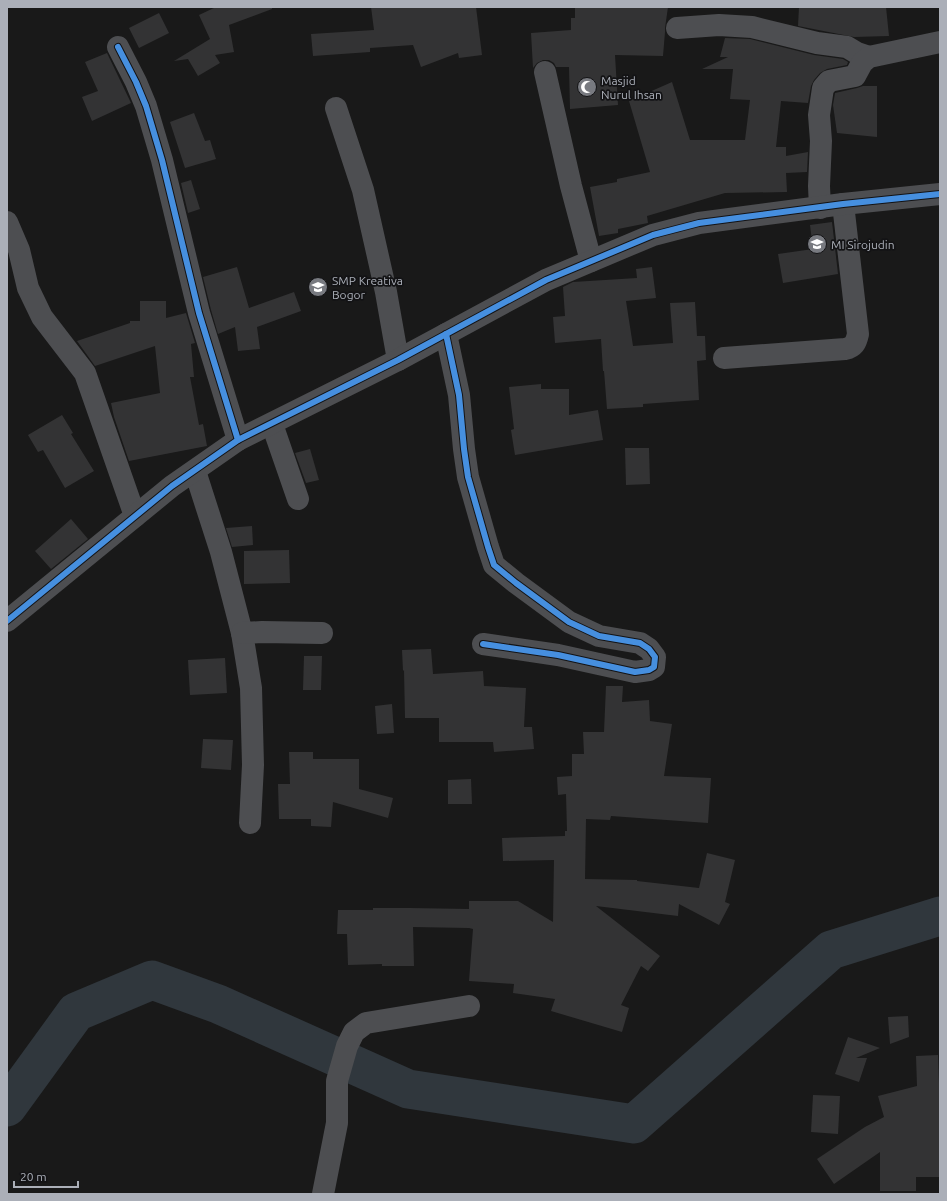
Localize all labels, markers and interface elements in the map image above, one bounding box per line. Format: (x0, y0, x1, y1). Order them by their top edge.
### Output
place label: Masjid Nurul Ihsan (601, 74, 662, 101)
mosque icon: Masjid Nurul Ihsan (576, 76, 598, 98)
school or university icon: MI Sirojudin (806, 233, 828, 255)
place label: MI Sirojudin (831, 238, 895, 251)
place label: SMP Kreativa Bogor (332, 274, 403, 301)
school or university icon: SMP Kreativa Bogor (307, 276, 329, 298)
scale bar (14, 1163, 78, 1189)
text: 20 m (20, 1170, 47, 1183)

